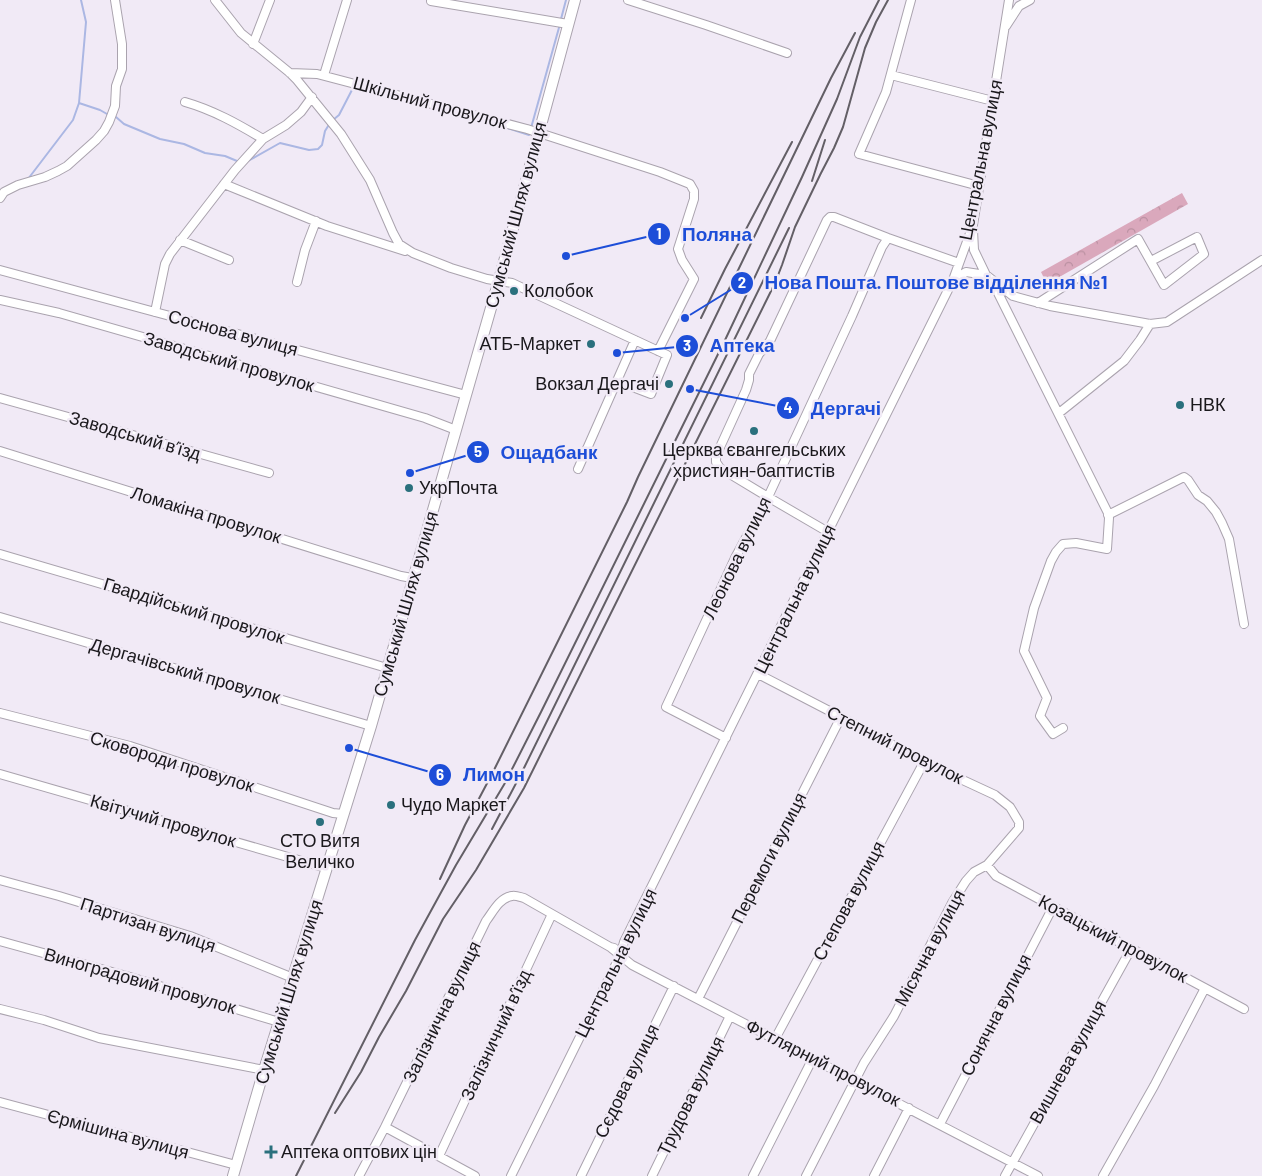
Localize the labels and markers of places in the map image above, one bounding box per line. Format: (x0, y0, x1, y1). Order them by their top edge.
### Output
callout: Поляна (647, 217, 762, 251)
callout: Нова Пошта. Поштове відділення №1 (729, 266, 1117, 300)
place label: Колобок (524, 279, 593, 301)
marker: Колобок (508, 285, 520, 297)
callout: Аптека (674, 329, 784, 363)
place label: АТБ-Маркет (480, 332, 581, 354)
marker: АТБ-Маркет (585, 338, 597, 350)
place label: Вокзал Дергачі (535, 372, 659, 394)
marker: Вокзал Дергачі (663, 378, 675, 390)
callout: Дергачі (776, 391, 891, 425)
place label: НВК (1190, 393, 1226, 415)
marker: НВК (1174, 399, 1186, 411)
marker: Церква євангельських християн-баптистів (748, 425, 760, 437)
callout: Ощадбанк (466, 435, 608, 469)
place label: Церква євангельських християн-баптистів (662, 438, 846, 481)
place label: УкрПочта (419, 476, 498, 498)
marker: УкрПочта (403, 482, 415, 494)
callout: Лимон (428, 758, 535, 792)
place label: Чудо Маркет (401, 793, 506, 815)
marker: Чудо Маркет (385, 799, 397, 811)
marker: СТО Витя Величко (314, 816, 326, 828)
place label: СТО Витя Величко (280, 829, 360, 872)
place label: Аптека оптових цін (281, 1140, 437, 1162)
marker: Аптека оптових цін (265, 1146, 277, 1158)

